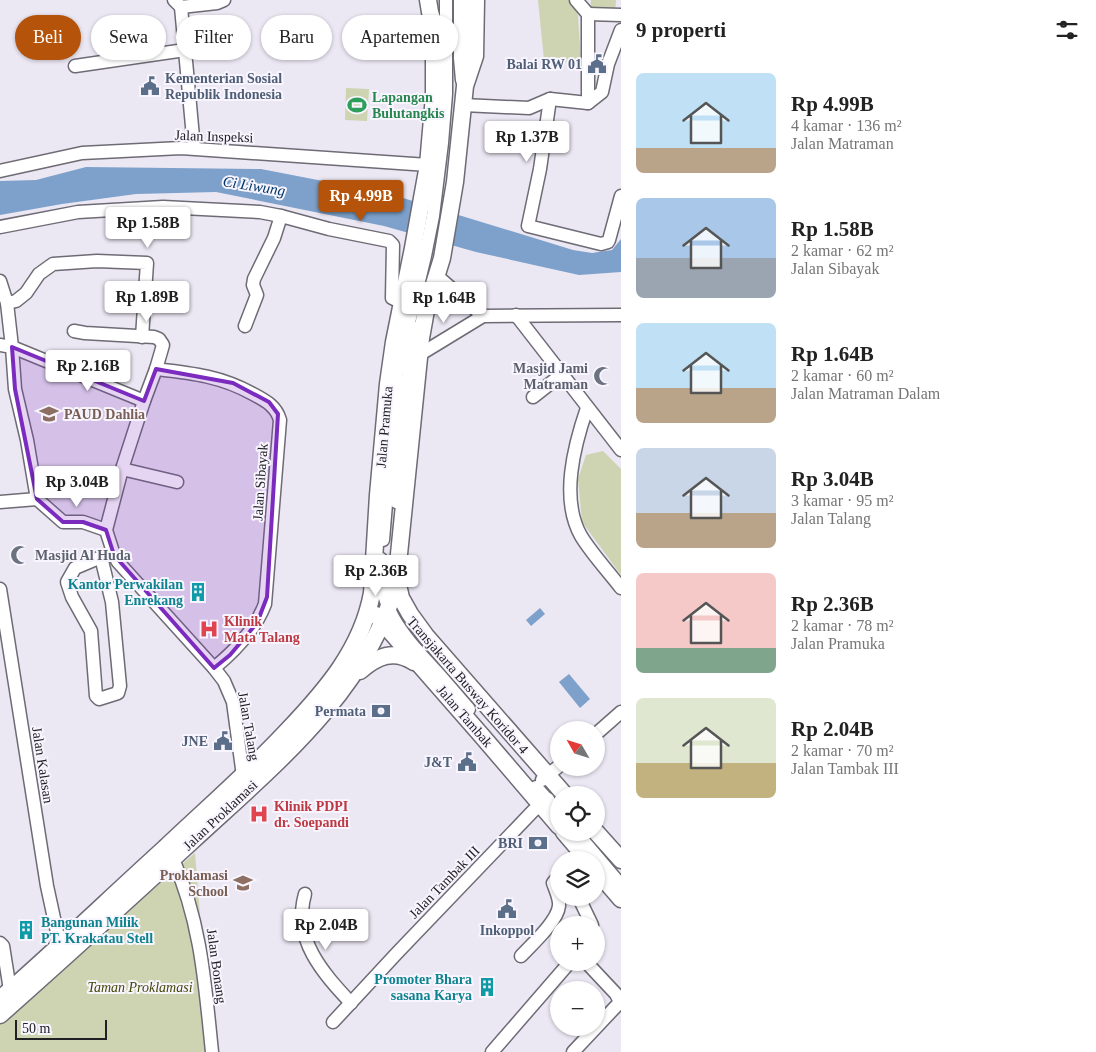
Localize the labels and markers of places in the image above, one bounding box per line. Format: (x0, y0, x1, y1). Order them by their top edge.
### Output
public building icon: Balai RW 01 (586, 53, 608, 75)
place label: Balai RW 01 (507, 57, 582, 72)
place label: Kementerian Sosial Republik Indonesia (165, 71, 282, 102)
public building icon: Kementerian Sosial Republik Indonesia (139, 75, 161, 97)
place label: Lapangan Bulutangkis (372, 90, 445, 121)
sports icon: Lapangan Bulutangkis (346, 94, 368, 116)
pin: Rp 1.37B (475, 120, 579, 163)
pin: Rp 4.99B (309, 180, 413, 222)
pin: Rp 1.58B (96, 206, 200, 249)
pin: Rp 1.89B (95, 280, 199, 323)
pin: Rp 1.64B (392, 282, 496, 324)
pin: Rp 2.16B (36, 350, 140, 392)
place label: Masjid Jami Matraman (513, 361, 588, 392)
mosque icon: Masjid Jami Matraman (592, 365, 614, 387)
school or university icon: PAUD Dahlia (38, 403, 60, 425)
place label: PAUD Dahlia (64, 407, 145, 422)
pin: Rp 3.04B (25, 466, 129, 508)
mosque icon: Masjid Al Huda (9, 544, 31, 566)
place label: Masjid Al Huda (35, 548, 131, 563)
pin: Rp 2.36B (324, 554, 428, 597)
place label: Kantor Perwakilan Enrekang (68, 577, 183, 608)
building icon: Kantor Perwakilan Enrekang (187, 581, 209, 603)
place label: Klinik Mata Talang (224, 614, 300, 645)
hospital icon: Klinik Mata Talang (198, 618, 220, 640)
bank icon: Permata (370, 700, 392, 722)
place label: Permata (315, 704, 366, 719)
public building icon: JNE (212, 730, 234, 752)
place label: JNE (182, 734, 208, 749)
public building icon: J&T (456, 751, 478, 773)
place label: J&T (424, 755, 453, 770)
place label: Klinik PDPI dr. Soepandi (274, 799, 349, 830)
hospital icon: Klinik PDPI dr. Soepandi (248, 803, 270, 825)
bank icon: BRI (527, 832, 549, 854)
place label: BRI (498, 836, 523, 851)
place label: Proklamasi School (160, 868, 228, 899)
school or university icon: Proklamasi School (232, 872, 254, 894)
public building icon: Inkoppol (496, 898, 518, 920)
pin: Rp 2.04B (274, 908, 378, 951)
place label: Bangunan Milik PT. Krakatau Stell (41, 915, 153, 946)
building icon: Bangunan Milik PT. Krakatau Stell (15, 919, 37, 941)
place label: Inkoppol (480, 923, 534, 938)
place label: Promoter Bhara sasana Karya (374, 972, 472, 1003)
building icon: Promoter Bhara sasana Karya (476, 976, 498, 998)

